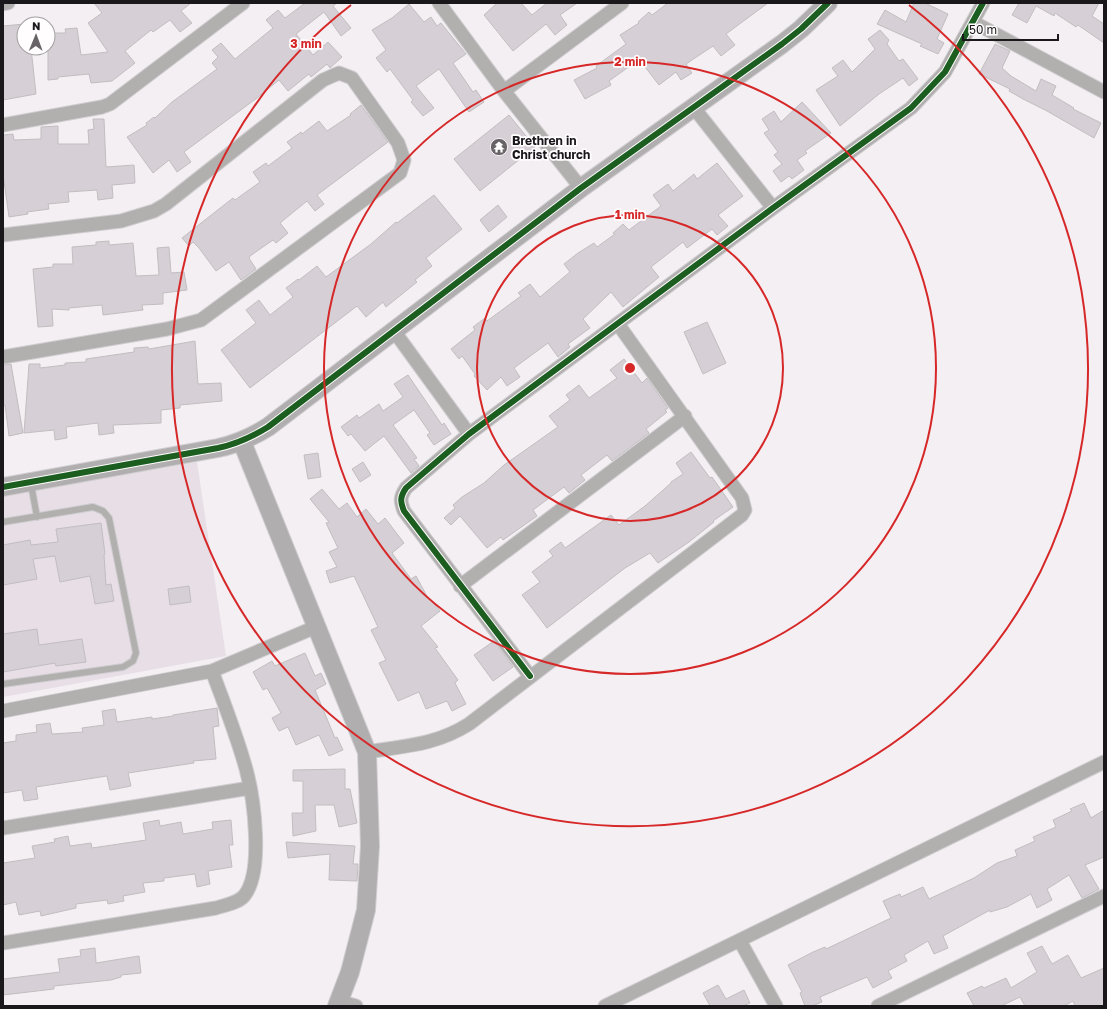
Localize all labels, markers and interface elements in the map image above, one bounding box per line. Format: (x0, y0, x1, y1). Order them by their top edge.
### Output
north arrow (16, 16, 56, 56)
scale bar (963, 16, 1058, 42)
text: N (32, 19, 40, 32)
text: 50 m (969, 22, 997, 37)
text: 3 min (290, 36, 322, 51)
text: 2 min (614, 54, 646, 69)
place label: Brethren in Christ church (512, 133, 590, 162)
temple icon: Brethren in Christ church (489, 137, 509, 157)
text: 1 min (615, 207, 645, 222)
centre of rings (623, 361, 637, 375)

